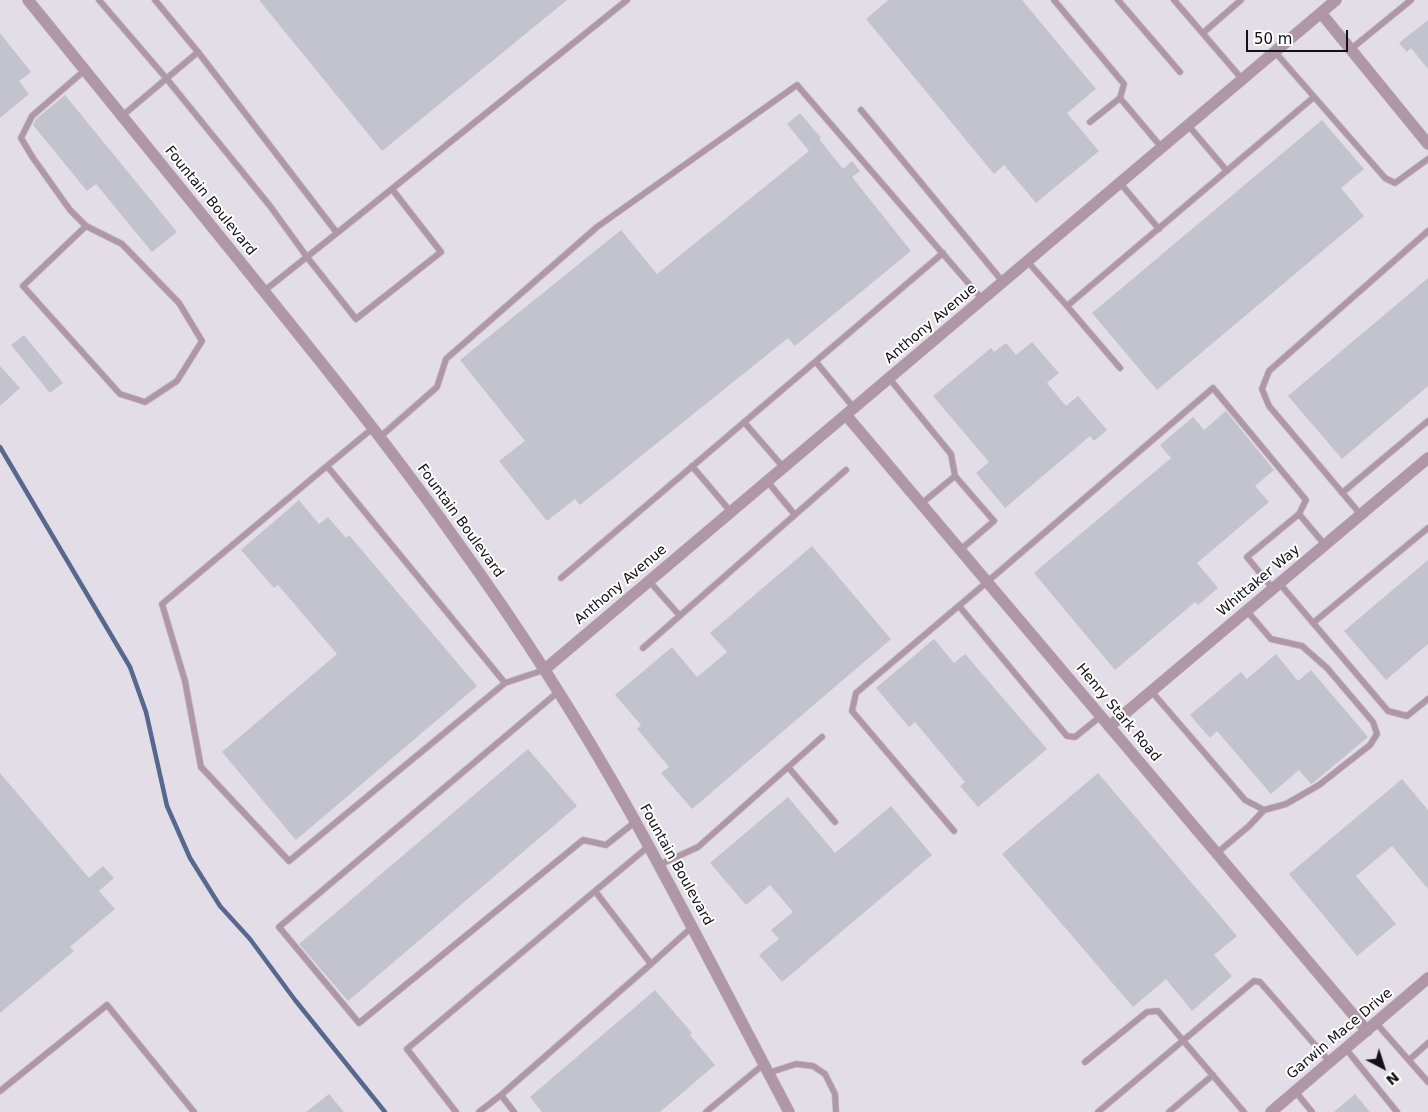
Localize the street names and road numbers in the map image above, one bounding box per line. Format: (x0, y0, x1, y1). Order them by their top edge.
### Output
street label: Fountain Boulevard (161, 143, 259, 259)
street label: Anthony Avenue (882, 281, 980, 367)
street label: Fountain Boulevard (413, 461, 507, 581)
street label: Anthony Avenue (572, 542, 670, 628)
street label: Whittaker Way (1214, 542, 1304, 620)
street label: Henry Stark Road (1072, 661, 1164, 765)
street label: Fountain Boulevard (636, 801, 716, 929)
street label: Garwin Mace Drive (1284, 985, 1396, 1083)

